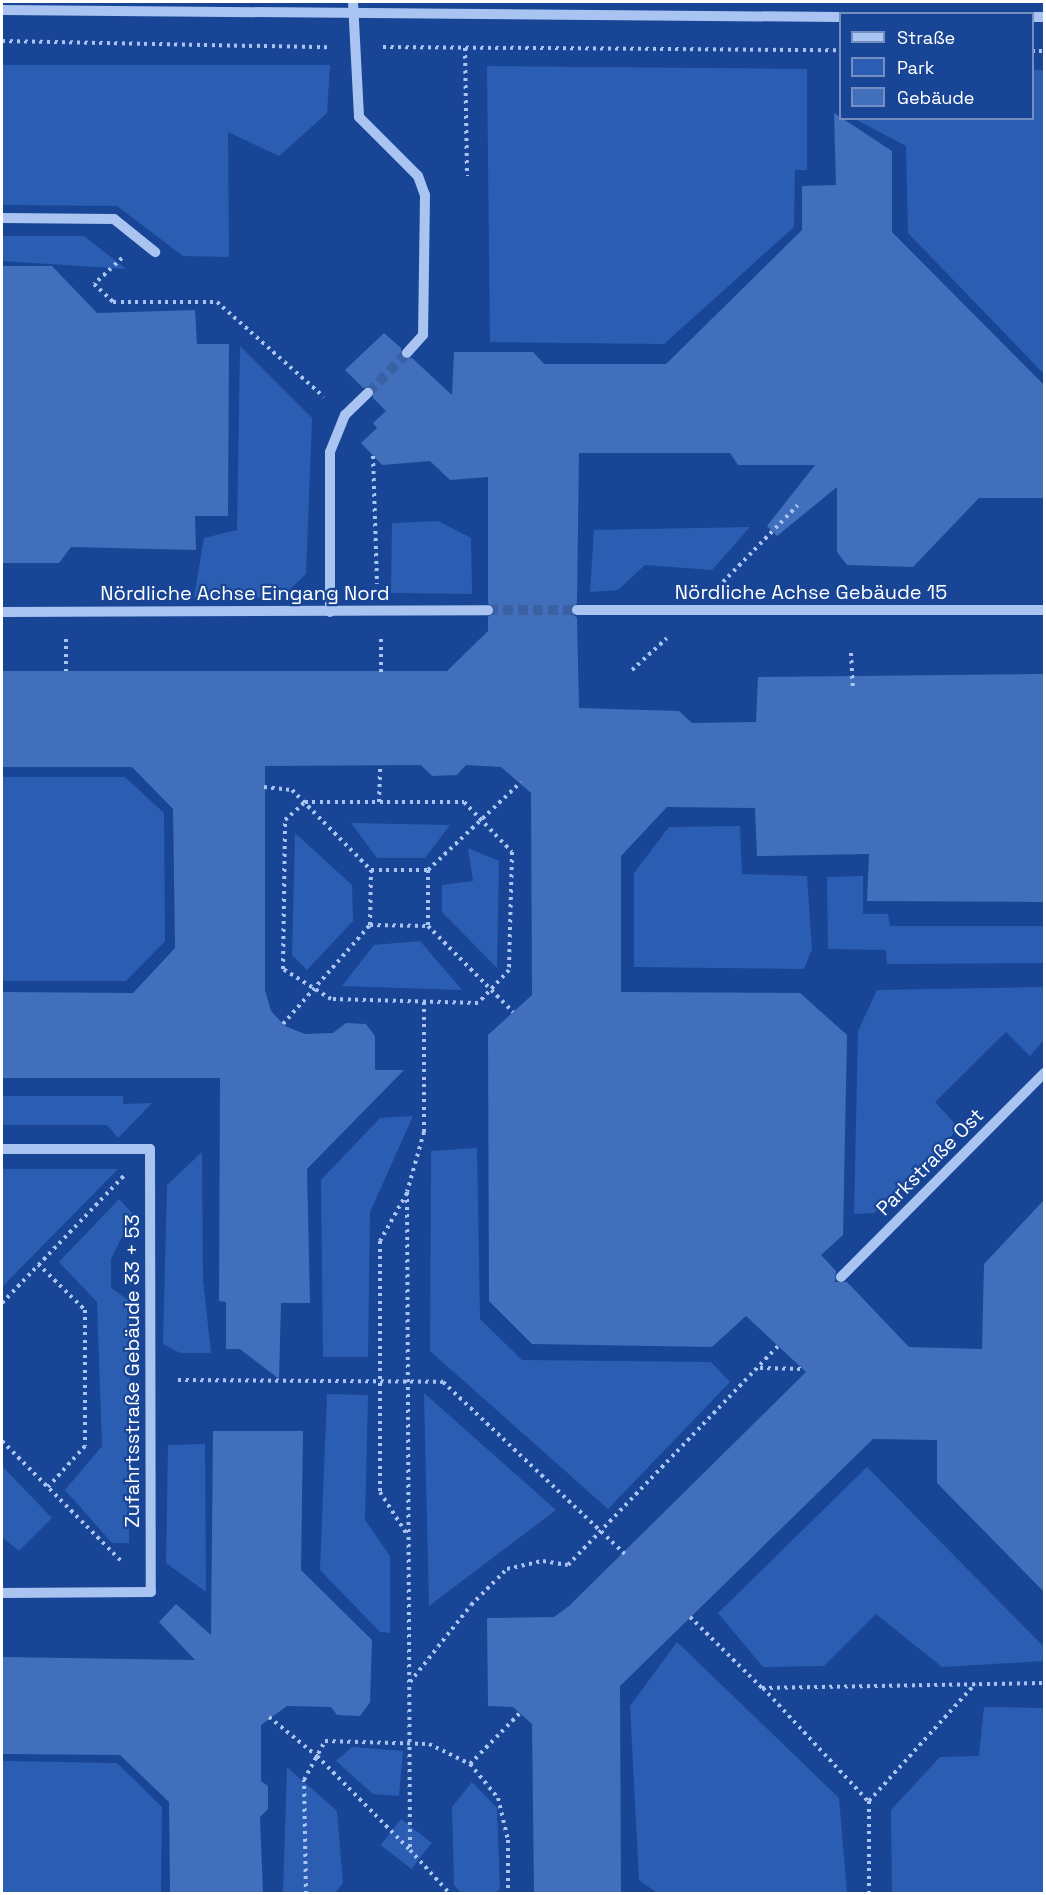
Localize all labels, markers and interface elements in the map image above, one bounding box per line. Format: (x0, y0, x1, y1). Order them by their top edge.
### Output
legend (839, 12, 1034, 120)
text: Straße (897, 26, 955, 49)
text: Park (897, 56, 934, 79)
text: Gebäude (897, 86, 975, 109)
street label: Nördliche Achse Gebäude 15 (675, 580, 947, 604)
street label: Nördliche Achse Eingang Nord (100, 581, 390, 605)
street label: Parkstraße Ost (871, 1103, 989, 1221)
street label: Zufahrtsstraße Gebäude 33 + 53 (120, 1214, 144, 1528)

